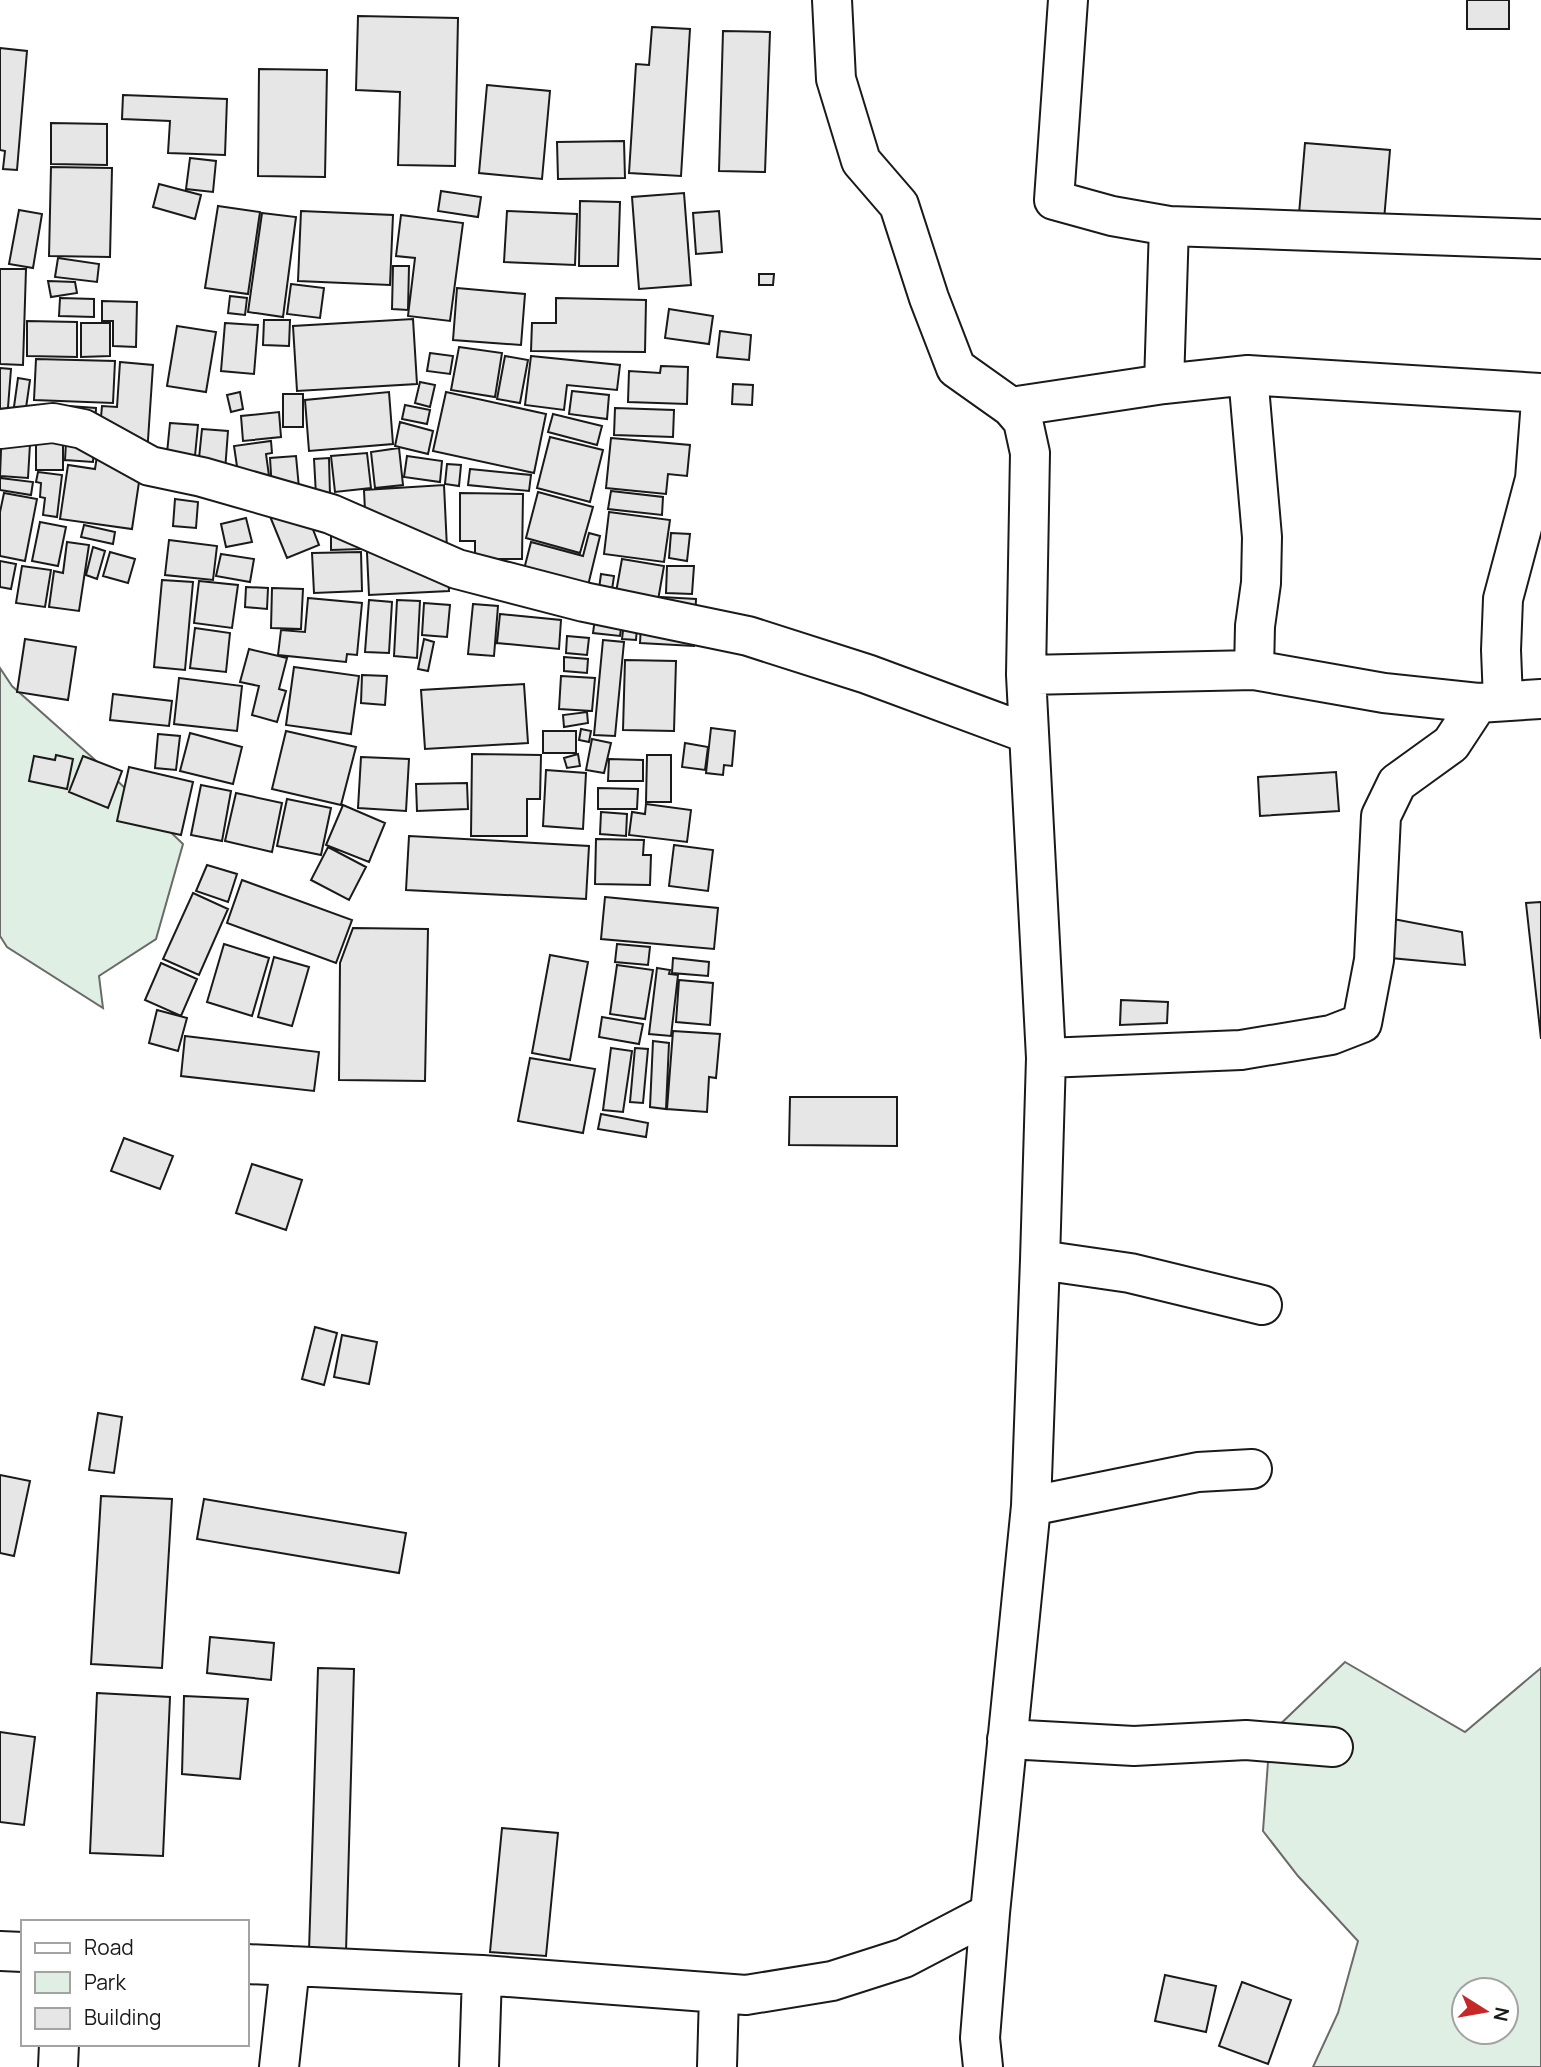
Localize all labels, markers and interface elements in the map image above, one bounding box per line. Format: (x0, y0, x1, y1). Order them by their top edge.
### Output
legend (21, 1920, 248, 2046)
text: Road (84, 1933, 134, 1961)
text: Park (84, 1968, 126, 1996)
north arrow (1450, 1976, 1520, 2046)
text: Building (84, 2003, 161, 2031)
text: N (1488, 2005, 1516, 2023)

